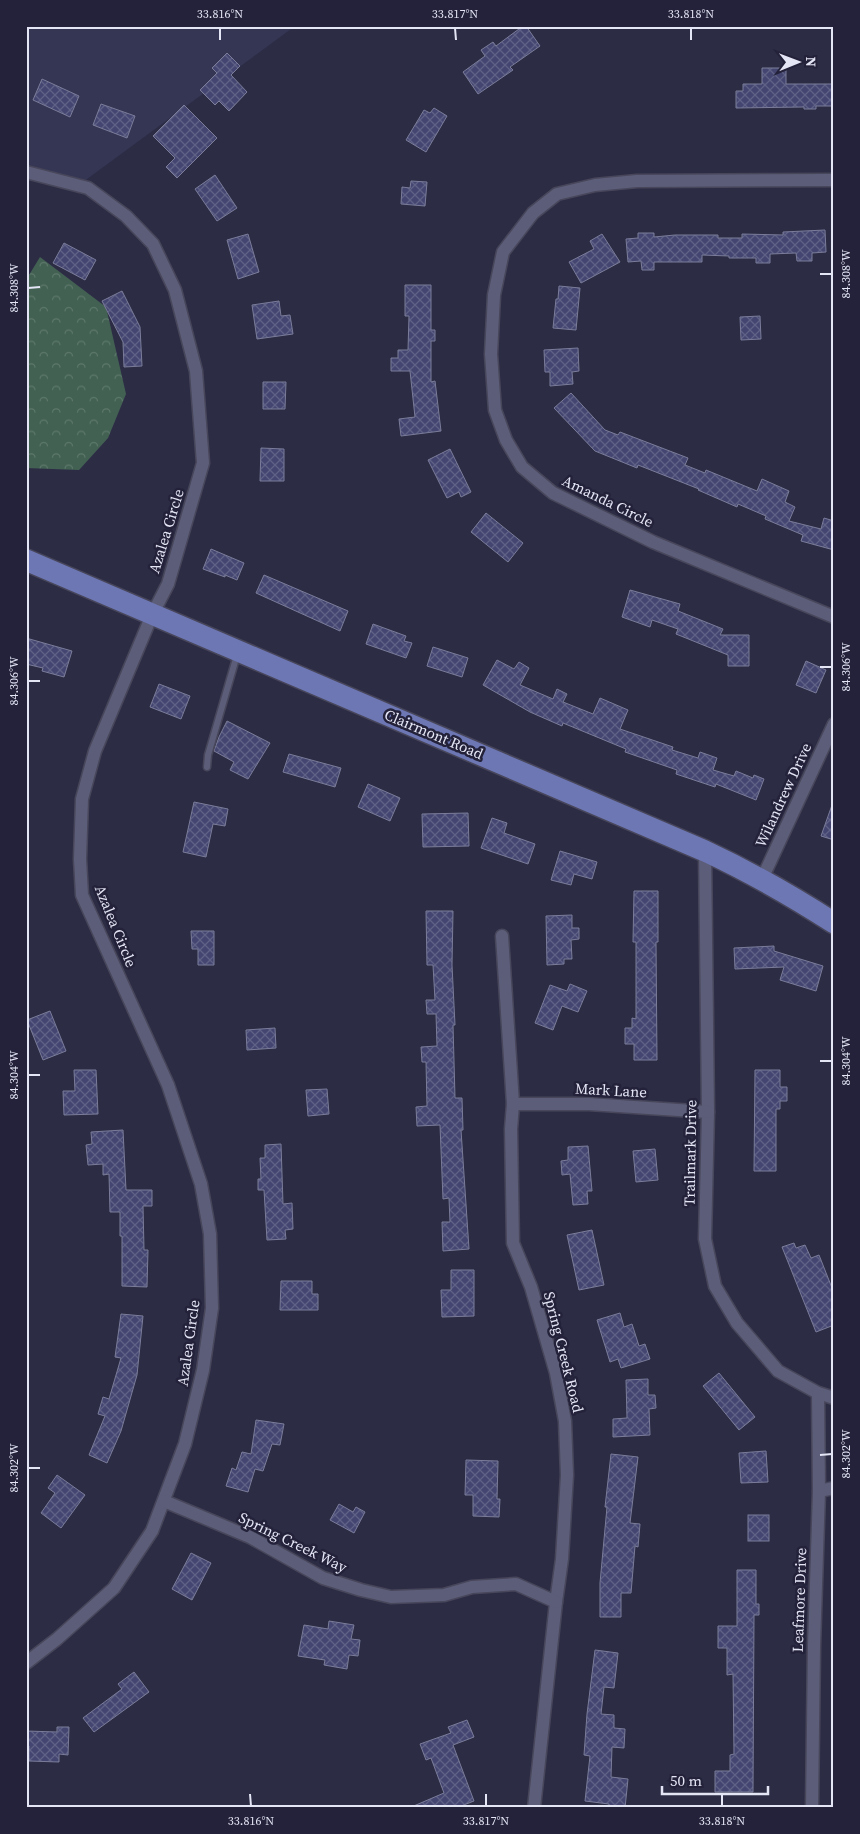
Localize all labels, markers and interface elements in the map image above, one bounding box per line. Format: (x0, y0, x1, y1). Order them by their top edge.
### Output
text: 33.816°N (197, 6, 243, 22)
text: 33.817°N (432, 6, 478, 22)
text: 33.818°N (668, 6, 714, 22)
north arrow (772, 38, 822, 88)
text: N (801, 56, 821, 67)
text: 84.308°W (838, 249, 854, 299)
text: 84.308°W (6, 263, 22, 313)
street label: Amanda Circle (559, 470, 657, 532)
street label: Azalea Circle (143, 486, 189, 576)
text: 84.306°W (838, 642, 854, 692)
text: 84.306°W (6, 656, 22, 706)
street label: Clairmont Road (381, 704, 487, 764)
street label: Wilandrew Drive (750, 739, 817, 851)
street label: Azalea Circle (90, 882, 142, 971)
text: 84.304°W (838, 1036, 854, 1086)
text: 84.304°W (6, 1050, 22, 1100)
street label: Mark Lane (575, 1078, 648, 1102)
street label: Trailmark Drive (679, 1099, 701, 1206)
street label: Spring Creek Road (539, 1289, 589, 1415)
street label: Azalea Circle (172, 1298, 204, 1388)
text: 84.302°W (838, 1429, 854, 1479)
text: 84.302°W (6, 1443, 22, 1493)
street label: Spring Creek Way (235, 1507, 351, 1577)
street label: Leafmore Drive (787, 1547, 811, 1653)
scale bar (662, 1764, 769, 1796)
text: 50 m (670, 1770, 702, 1791)
text: 33.816°N (228, 1813, 274, 1829)
text: 33.817°N (463, 1813, 509, 1829)
text: 33.818°N (699, 1813, 745, 1829)

